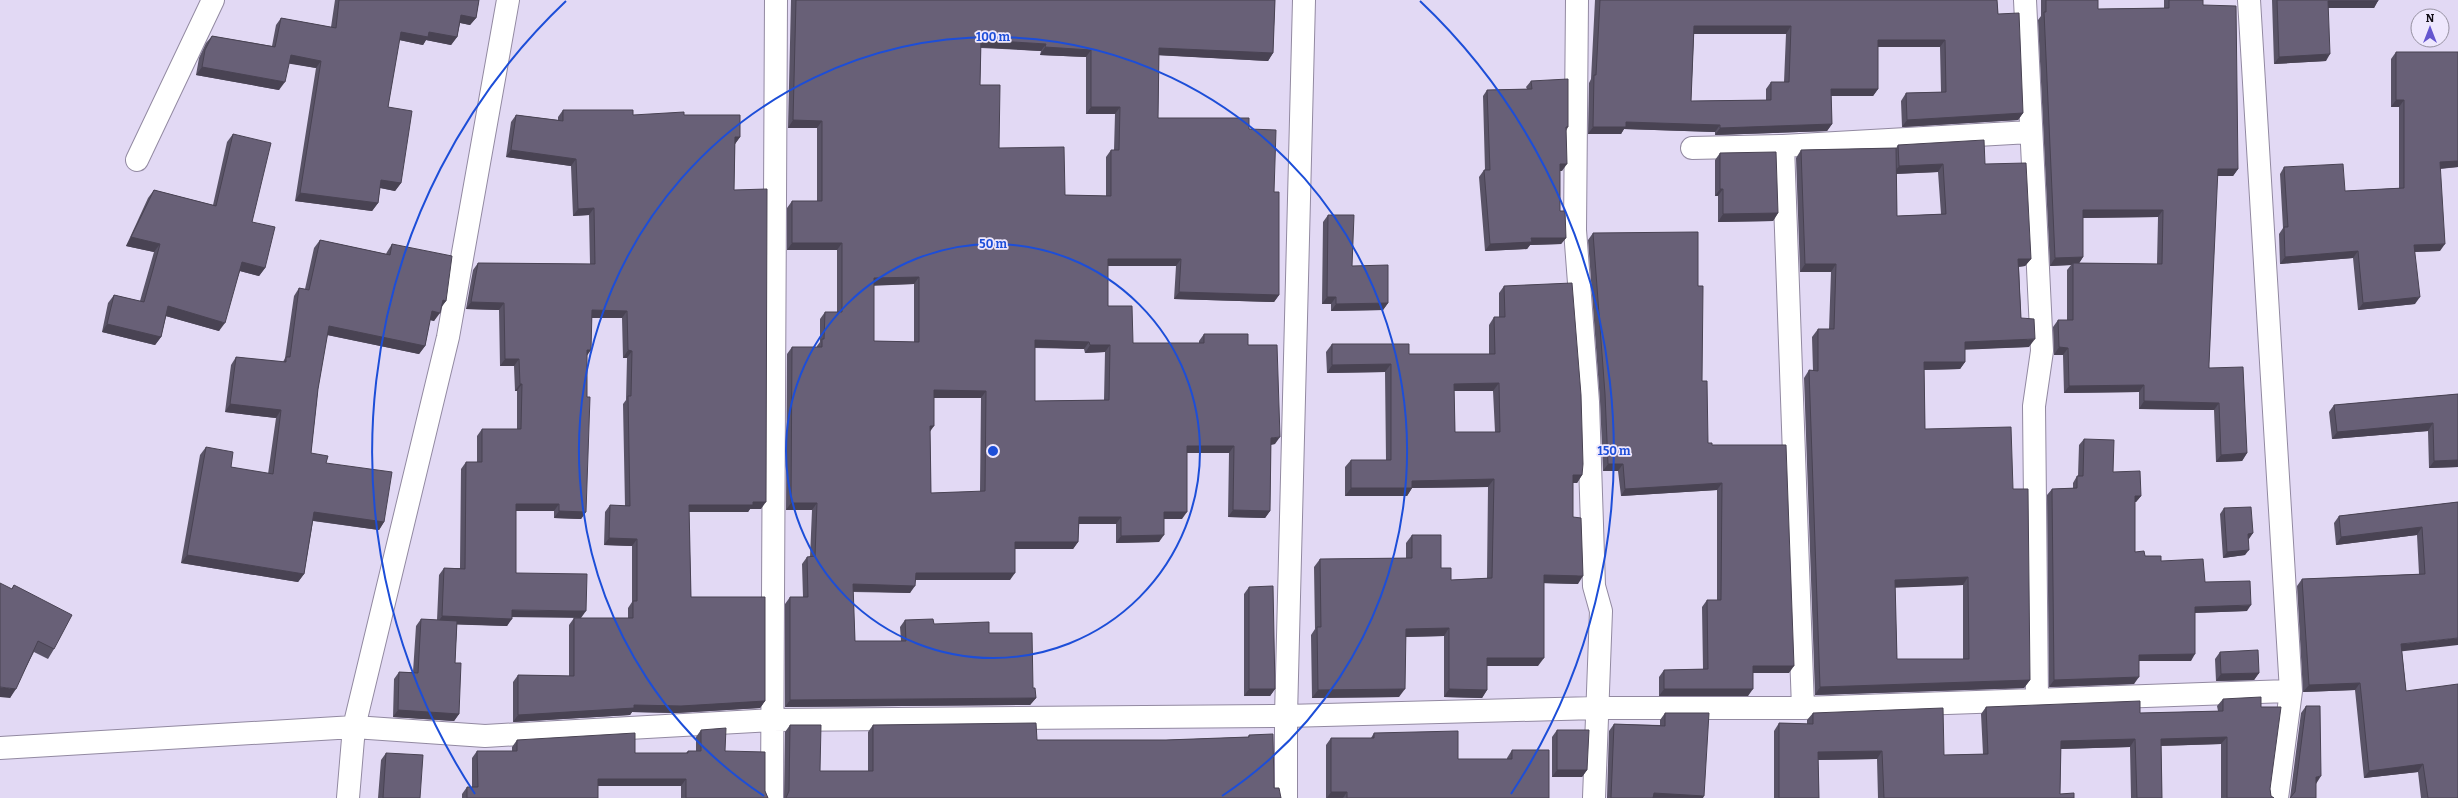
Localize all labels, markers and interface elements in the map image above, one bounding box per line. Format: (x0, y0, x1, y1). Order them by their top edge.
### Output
north arrow (2410, 8, 2450, 48)
text: N (2426, 12, 2435, 25)
text: 100 m (976, 30, 1011, 44)
text: 50 m (979, 237, 1007, 251)
centre of rings (986, 444, 1000, 458)
text: 150 m (1598, 444, 1631, 458)

